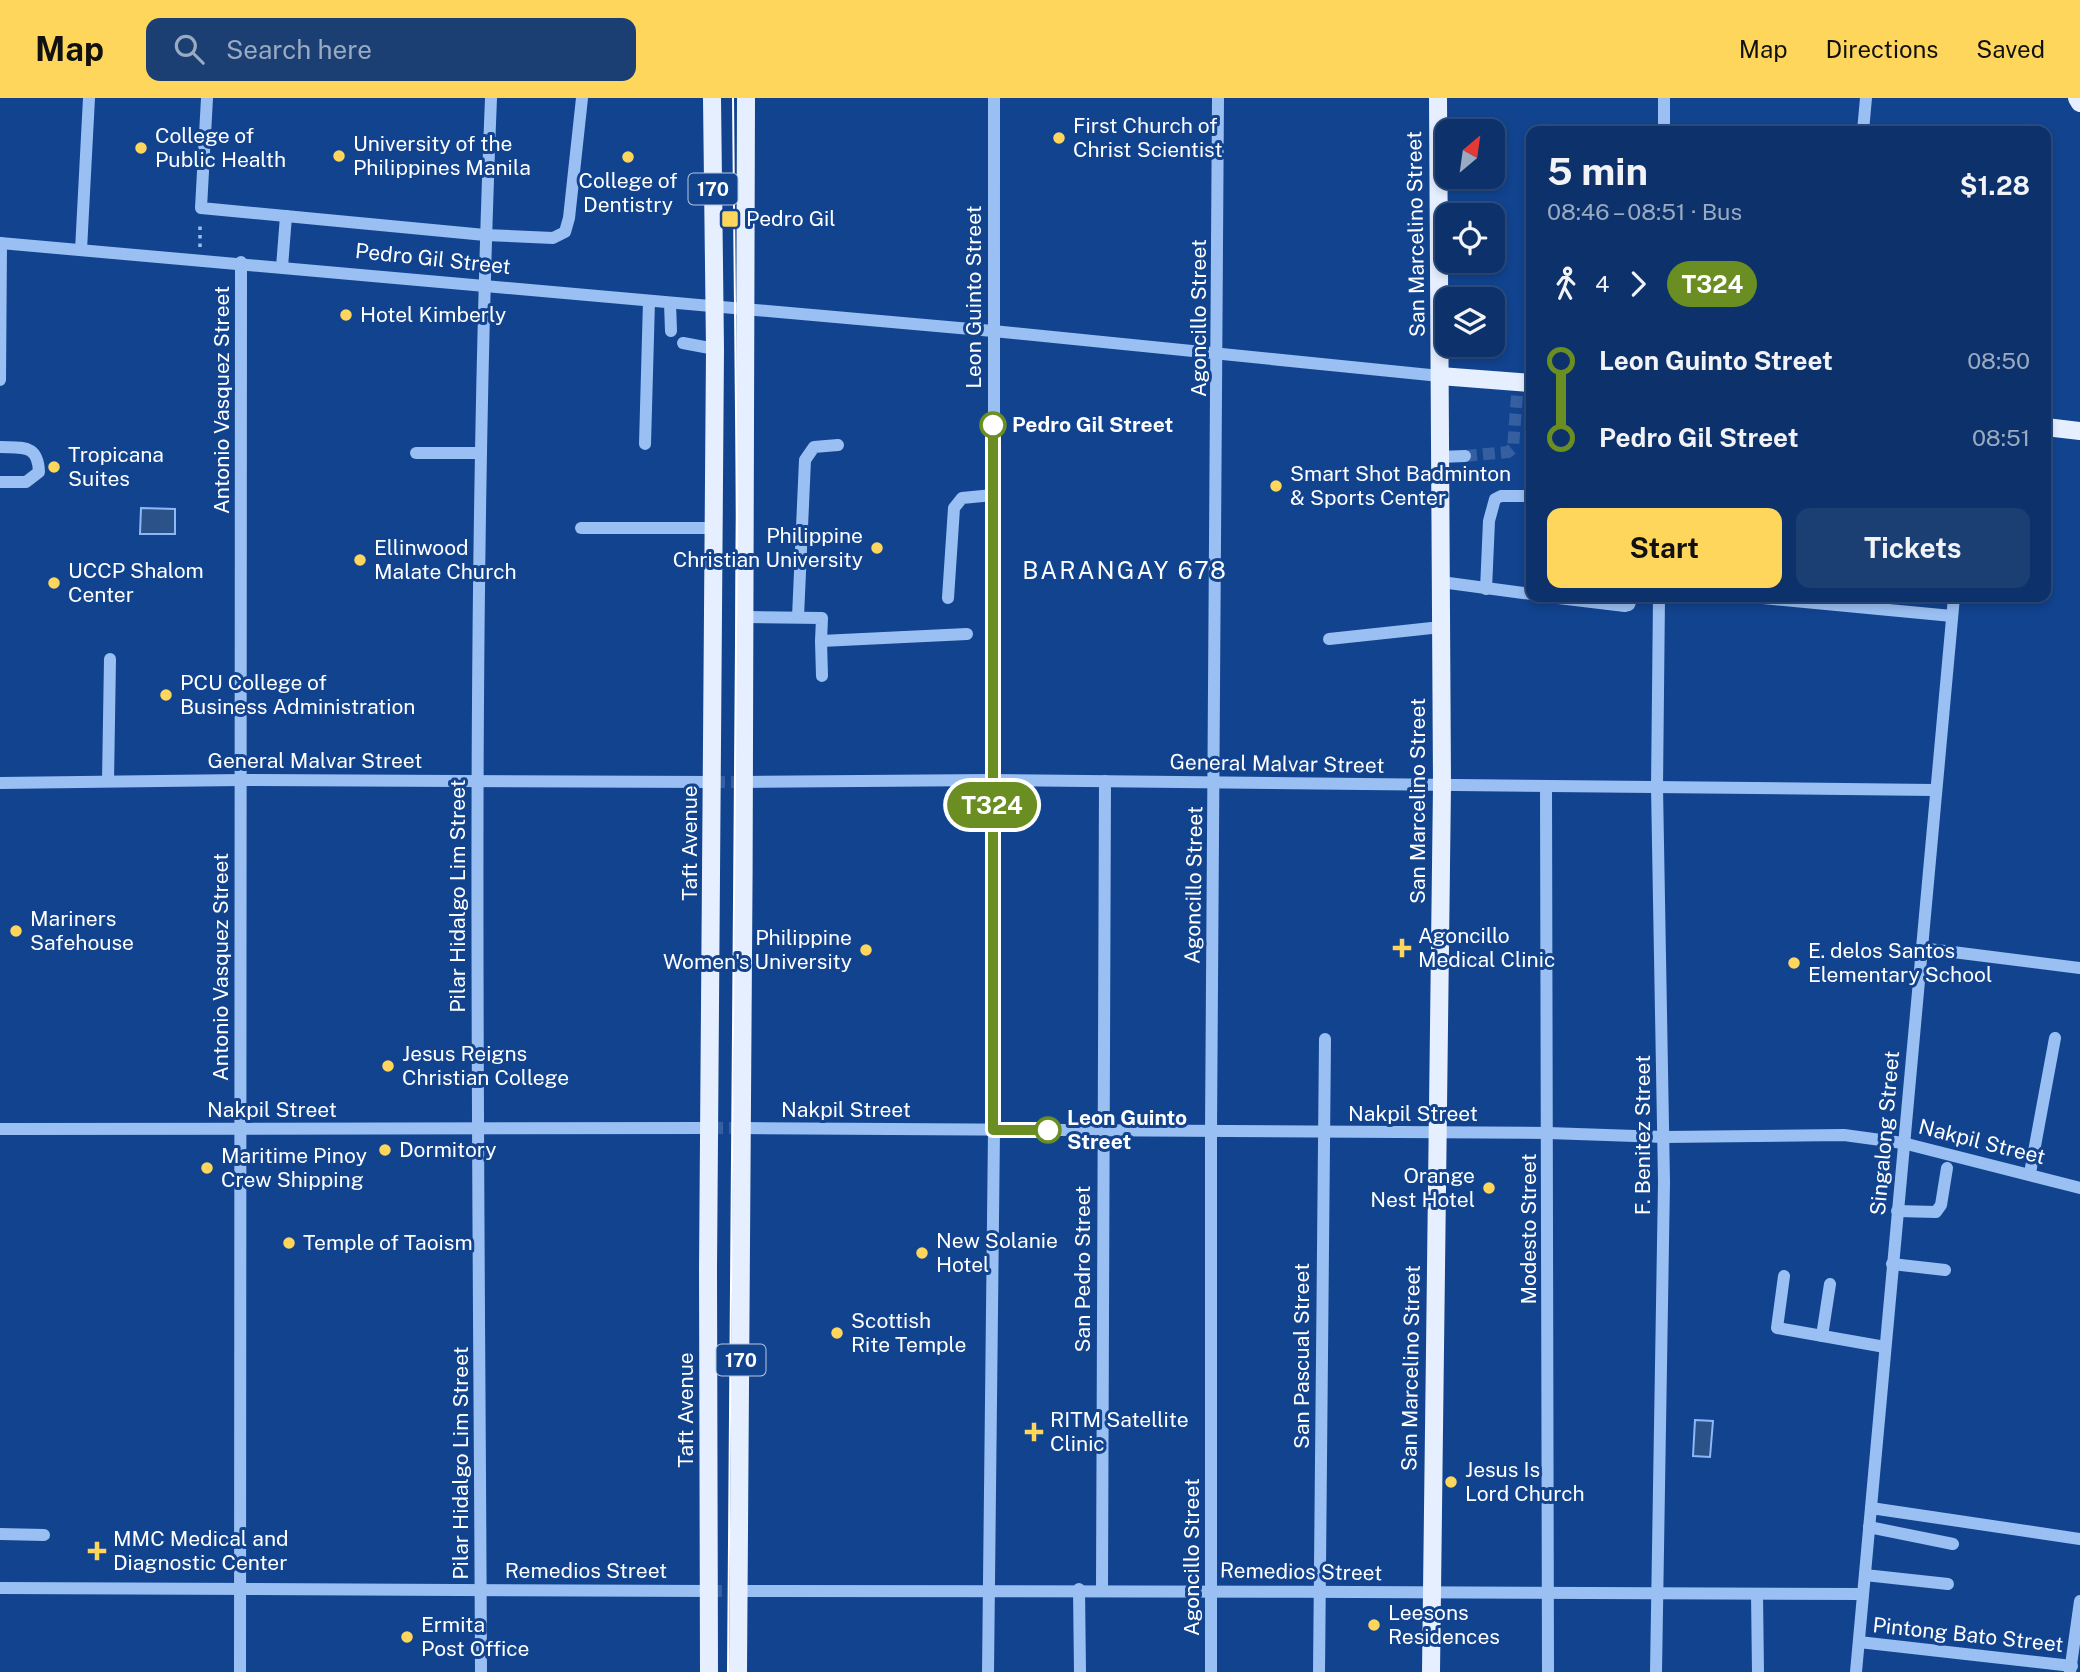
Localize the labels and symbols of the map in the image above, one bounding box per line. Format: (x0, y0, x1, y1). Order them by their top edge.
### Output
place label: First Church of Christ Scientist (1073, 113, 1223, 162)
north arrow (1435, 119, 1505, 189)
place label: College of Public Health (155, 123, 286, 172)
marker: First Church of Christ Scientist (1051, 130, 1067, 146)
place label: University of the Philippines Manila (353, 131, 531, 180)
street label: San Marcelino Street (1401, 131, 1430, 337)
marker: College of Public Health (133, 140, 149, 156)
marker: University of the Philippines Manila (331, 148, 347, 164)
marker: College of Dentistry (620, 149, 636, 165)
place label: College of Dentistry (578, 168, 678, 217)
road number: 170 (688, 174, 738, 204)
street label: Leon Guinto Street (961, 205, 986, 389)
place label: Pedro Gil (746, 206, 836, 231)
marker: Pedro Gil (720, 209, 740, 229)
street label: Pedro Gil Street (354, 238, 512, 279)
street label: Agoncillo Street (1186, 239, 1211, 397)
street label: Antonio Vasquez Street (209, 286, 234, 514)
place label: Hotel Kimberly (360, 302, 506, 327)
marker: Hotel Kimberly (338, 307, 354, 323)
marker: Pedro Gil Street (980, 412, 1006, 438)
place label: Pedro Gil Street (1012, 412, 1173, 437)
place label: Tropicana Suites (68, 442, 164, 491)
marker: Tropicana Suites (46, 459, 62, 475)
place label: Smart Shot Badminton & Sports Center (1290, 461, 1511, 510)
marker: Smart Shot Badminton & Sports Center (1268, 478, 1284, 494)
place label: Philippine Christian University (673, 523, 863, 572)
place label: Ellinwood Malate Church (374, 535, 517, 584)
marker: Philippine Christian University (869, 540, 885, 556)
marker: Ellinwood Malate Church (352, 552, 368, 568)
district label: BARANGAY 678 (1022, 556, 1228, 584)
place label: UCCP Shalom Center (68, 558, 204, 607)
marker: UCCP Shalom Center (46, 575, 62, 591)
place label: PCU College of Business Administration (180, 670, 415, 719)
marker: PCU College of Business Administration (158, 687, 174, 703)
street label: San Marcelino Street (1405, 698, 1430, 904)
street label: General Malvar Street (208, 748, 422, 773)
street label: General Malvar Street (1169, 749, 1385, 778)
street label: Pilar Hidalgo Lim Street (445, 779, 470, 1013)
line badge: T324 (943, 782, 1041, 828)
street label: Taft Avenue (677, 785, 702, 901)
street label: Agoncillo Street (1180, 806, 1207, 964)
street label: Antonio Vasquez Street (208, 853, 233, 1081)
place label: Mariners Safehouse (30, 906, 134, 955)
marker: Mariners Safehouse (8, 923, 24, 939)
place label: Agoncillo Medical Clinic (1418, 923, 1555, 972)
place label: Philippine Women's University (663, 925, 852, 974)
marker: Agoncillo Medical Clinic (1392, 938, 1412, 958)
place label: E. delos Santos Elementary School (1808, 938, 1992, 987)
marker: Philippine Women's University (858, 942, 874, 958)
marker: E. delos Santos Elementary School (1786, 955, 1802, 971)
place label: Jesus Reigns Christian College (402, 1041, 569, 1090)
street label: Singalong Street (1865, 1050, 1904, 1216)
street label: F. Benitez Street (1630, 1055, 1655, 1215)
marker: Jesus Reigns Christian College (380, 1058, 396, 1074)
street label: Nakpil Street (207, 1097, 337, 1122)
street label: Nakpil Street (781, 1097, 911, 1122)
street label: Nakpil Street (1348, 1101, 1478, 1126)
place label: Leon Guinto Street (1067, 1105, 1187, 1154)
street label: Nakpil Street (1916, 1114, 2048, 1169)
marker: Leon Guinto Street (1035, 1117, 1061, 1143)
place label: Dormitory (399, 1137, 497, 1162)
marker: Dormitory (377, 1142, 393, 1158)
place label: Maritime Pinoy Crew Shipping (221, 1143, 367, 1192)
street label: Modesto Street (1516, 1153, 1541, 1305)
marker: Maritime Pinoy Crew Shipping (199, 1160, 215, 1176)
place label: Orange Nest Hotel (1370, 1163, 1475, 1212)
marker: Orange Nest Hotel (1481, 1180, 1497, 1196)
street label: San Pedro Street (1070, 1186, 1095, 1352)
place label: New Solanie Hotel (936, 1228, 1058, 1277)
place label: Temple of Taoism (303, 1230, 473, 1255)
marker: Temple of Taoism (281, 1235, 297, 1251)
marker: New Solanie Hotel (914, 1245, 930, 1261)
street label: San Pascual Street (1289, 1263, 1314, 1449)
street label: San Marcelino Street (1396, 1265, 1425, 1471)
place label: Scottish Rite Temple (851, 1308, 966, 1357)
marker: Scottish Rite Temple (829, 1325, 845, 1341)
road number: 170 (716, 1344, 766, 1376)
street label: Pilar Hidalgo Lim Street (448, 1346, 473, 1580)
street label: Taft Avenue (673, 1352, 698, 1468)
place label: RITM Satellite Clinic (1050, 1407, 1189, 1456)
marker: RITM Satellite Clinic (1024, 1422, 1044, 1442)
place label: Jesus Is Lord Church (1465, 1457, 1585, 1506)
marker: Jesus Is Lord Church (1443, 1474, 1459, 1490)
street label: Agoncillo Street (1179, 1478, 1204, 1636)
place label: MMC Medical and Diagnostic Center (113, 1526, 289, 1575)
marker: MMC Medical and Diagnostic Center (87, 1541, 107, 1561)
street label: Remedios Street (505, 1558, 667, 1583)
street label: Remedios Street (1220, 1558, 1382, 1585)
place label: Leesons Residences (1388, 1600, 1500, 1649)
place label: Ermita Post Office (421, 1612, 529, 1661)
street label: Pintong Bato Street (1871, 1612, 2065, 1657)
marker: Leesons Residences (1366, 1617, 1382, 1633)
marker: Ermita Post Office (399, 1629, 415, 1645)

